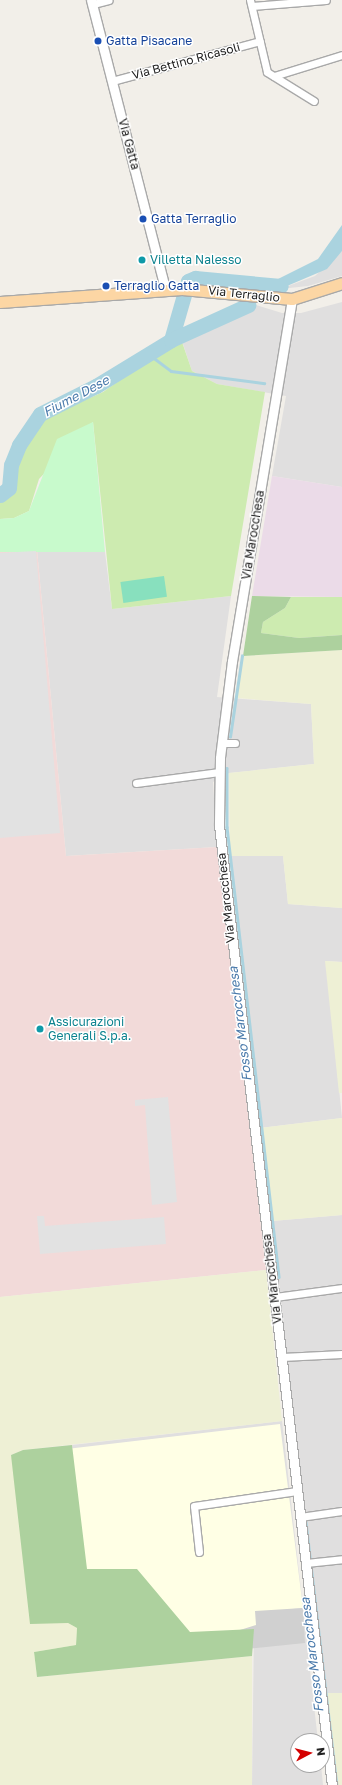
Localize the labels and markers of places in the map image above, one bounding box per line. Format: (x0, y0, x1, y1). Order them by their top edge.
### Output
place label: Gatta Pisacane (106, 34, 192, 48)
marker: Gatta Pisacane (93, 36, 103, 46)
place label: Gatta Terraglio (151, 212, 236, 226)
marker: Gatta Terraglio (138, 214, 148, 224)
place label: Villetta Nalesso (150, 253, 242, 267)
marker: Villetta Nalesso (137, 255, 147, 265)
place label: Terraglio Gatta (114, 279, 199, 293)
marker: Terraglio Gatta (101, 281, 111, 291)
place label: Assicurazioni Generali S.p.a. (48, 1015, 131, 1043)
marker: Assicurazioni Generali S.p.a. (35, 1024, 45, 1034)

